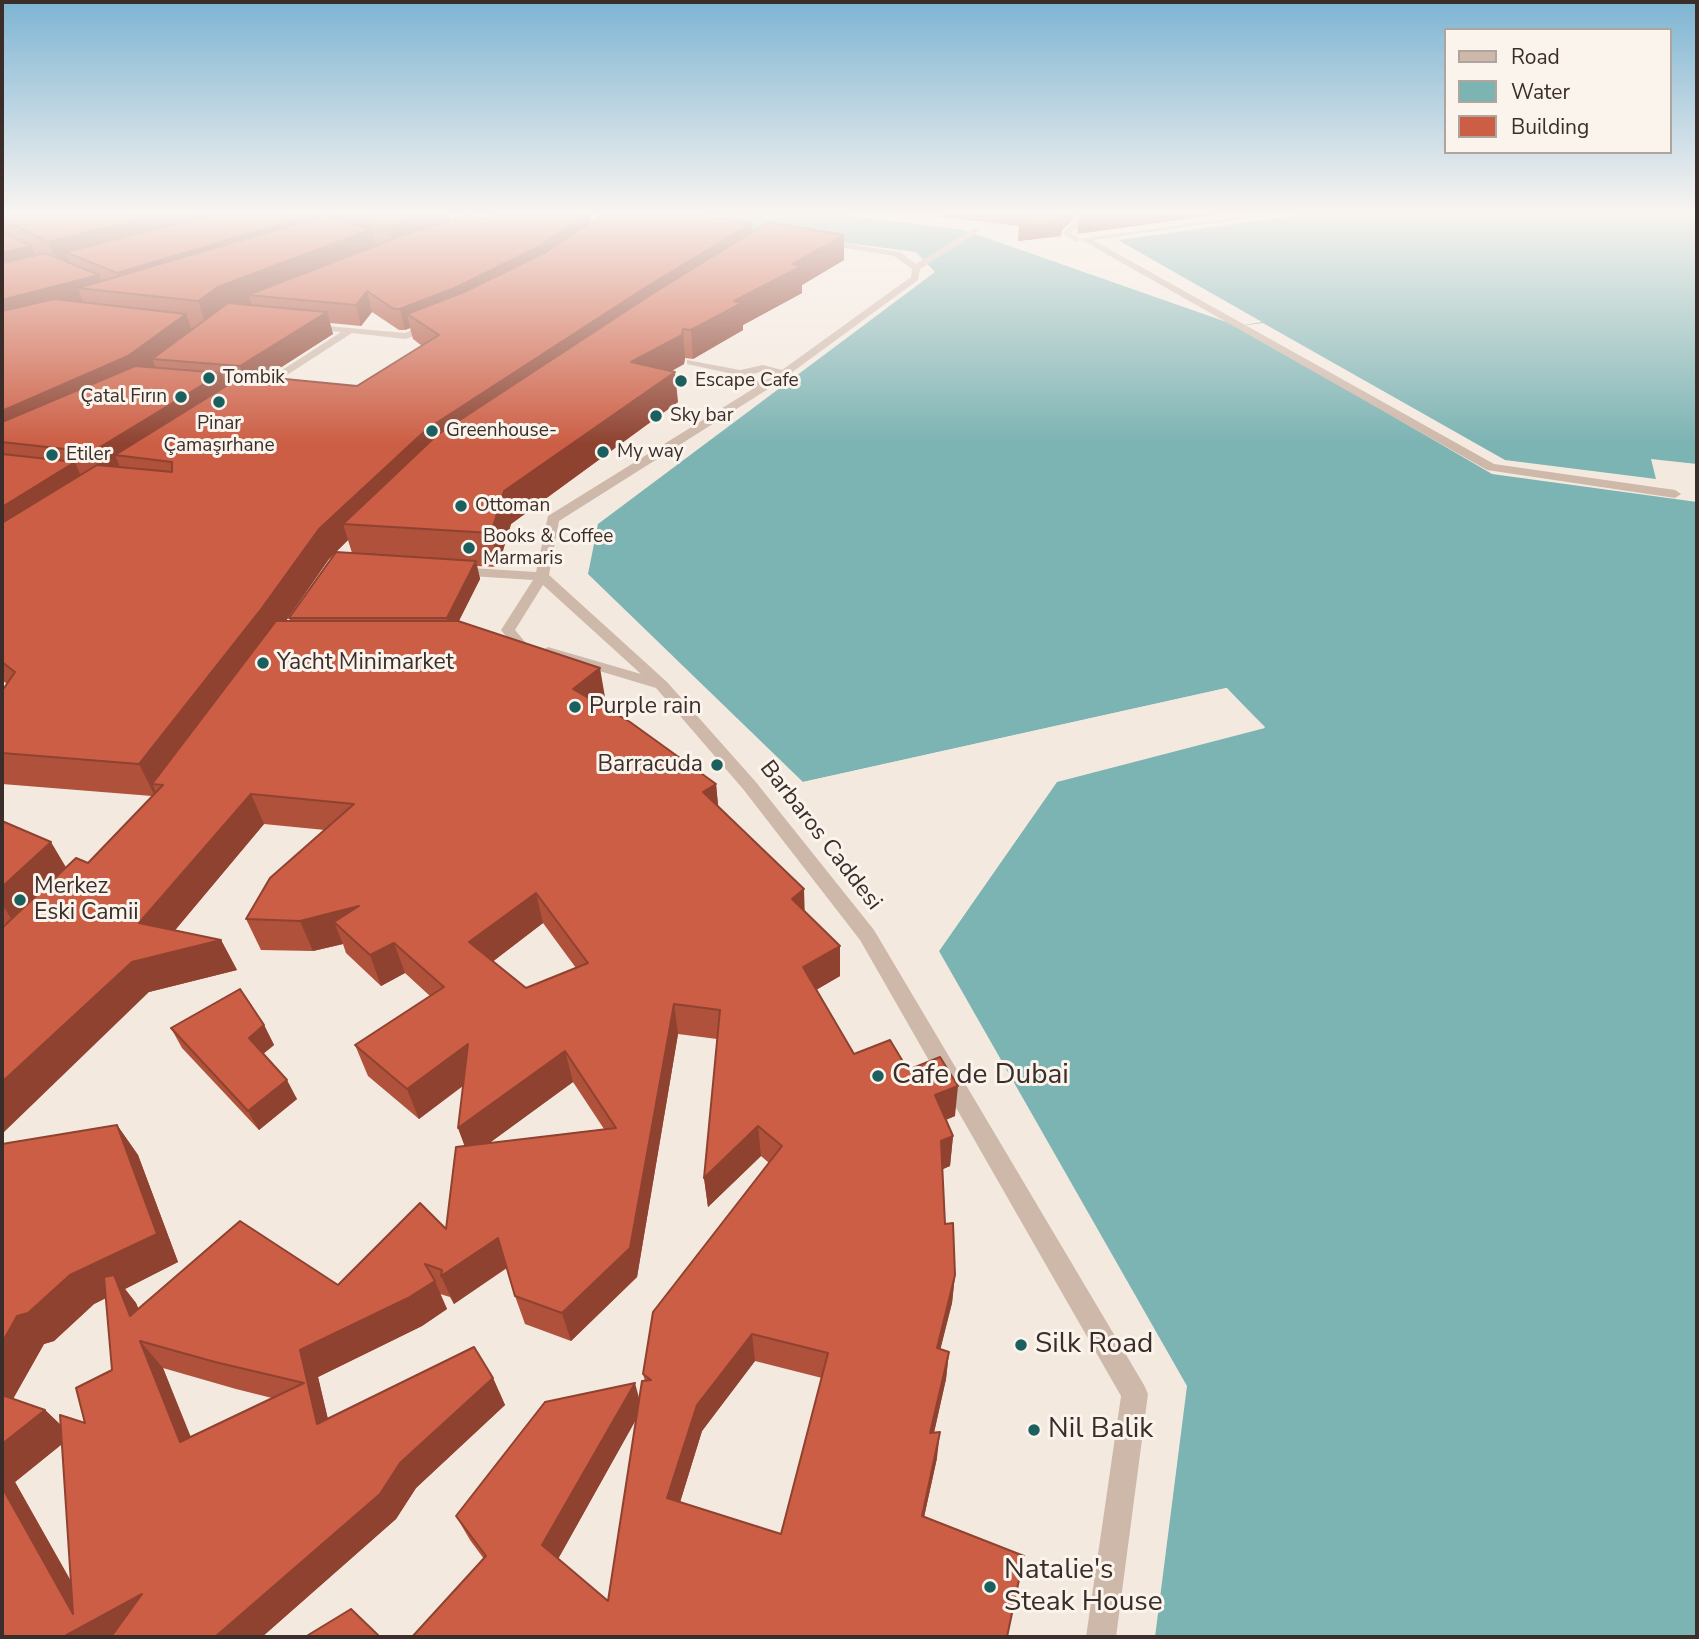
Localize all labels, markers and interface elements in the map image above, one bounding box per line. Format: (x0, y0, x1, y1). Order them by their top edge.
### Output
legend (1444, 28, 1671, 154)
text: Road (1511, 43, 1560, 71)
text: Water (1511, 78, 1570, 106)
text: Building (1511, 113, 1589, 141)
place label: Tombik (223, 367, 285, 389)
marker: Tombik (201, 370, 217, 386)
place label: Escape Cafe (695, 370, 799, 392)
marker: Escape Cafe (673, 373, 689, 389)
place label: Çatal Fırın (81, 386, 167, 408)
marker: Çatal Fırın (173, 389, 189, 405)
marker: Pinar Çamaşırhane (211, 394, 227, 410)
place label: Sky bar (670, 405, 733, 427)
marker: Sky bar (648, 408, 664, 424)
place label: Pinar Çamaşırhane (164, 413, 274, 457)
place label: Greenhouse- (446, 420, 557, 442)
marker: Greenhouse- (424, 423, 440, 439)
place label: My way (617, 441, 683, 463)
place label: Etiler (66, 444, 110, 466)
marker: My way (595, 444, 611, 460)
marker: Etiler (44, 447, 60, 463)
place label: Ottoman (475, 495, 550, 517)
marker: Ottoman (453, 498, 469, 514)
place label: Books & Coffee Marmaris (483, 526, 613, 570)
marker: Books & Coffee Marmaris (461, 540, 477, 556)
place label: Yacht Minimarket (277, 649, 454, 677)
marker: Yacht Minimarket (255, 655, 271, 671)
place label: Purple rain (589, 693, 702, 721)
marker: Purple rain (567, 699, 583, 715)
place label: Barracuda (598, 751, 703, 779)
street label: Barbaros Caddesi (753, 756, 887, 916)
marker: Barracuda (709, 757, 725, 773)
place label: Merkez Eski Camii (34, 873, 139, 927)
marker: Merkez Eski Camii (12, 892, 28, 908)
place label: Cafe de Dubai (892, 1059, 1069, 1093)
marker: Cafe de Dubai (870, 1068, 886, 1084)
place label: Silk Road (1035, 1328, 1153, 1362)
marker: Silk Road (1013, 1337, 1029, 1353)
place label: Nil Balik (1048, 1413, 1153, 1447)
marker: Nil Balik (1026, 1422, 1042, 1438)
place label: Natalie's Steak House (1004, 1554, 1163, 1620)
marker: Natalie's Steak House (982, 1579, 998, 1595)

